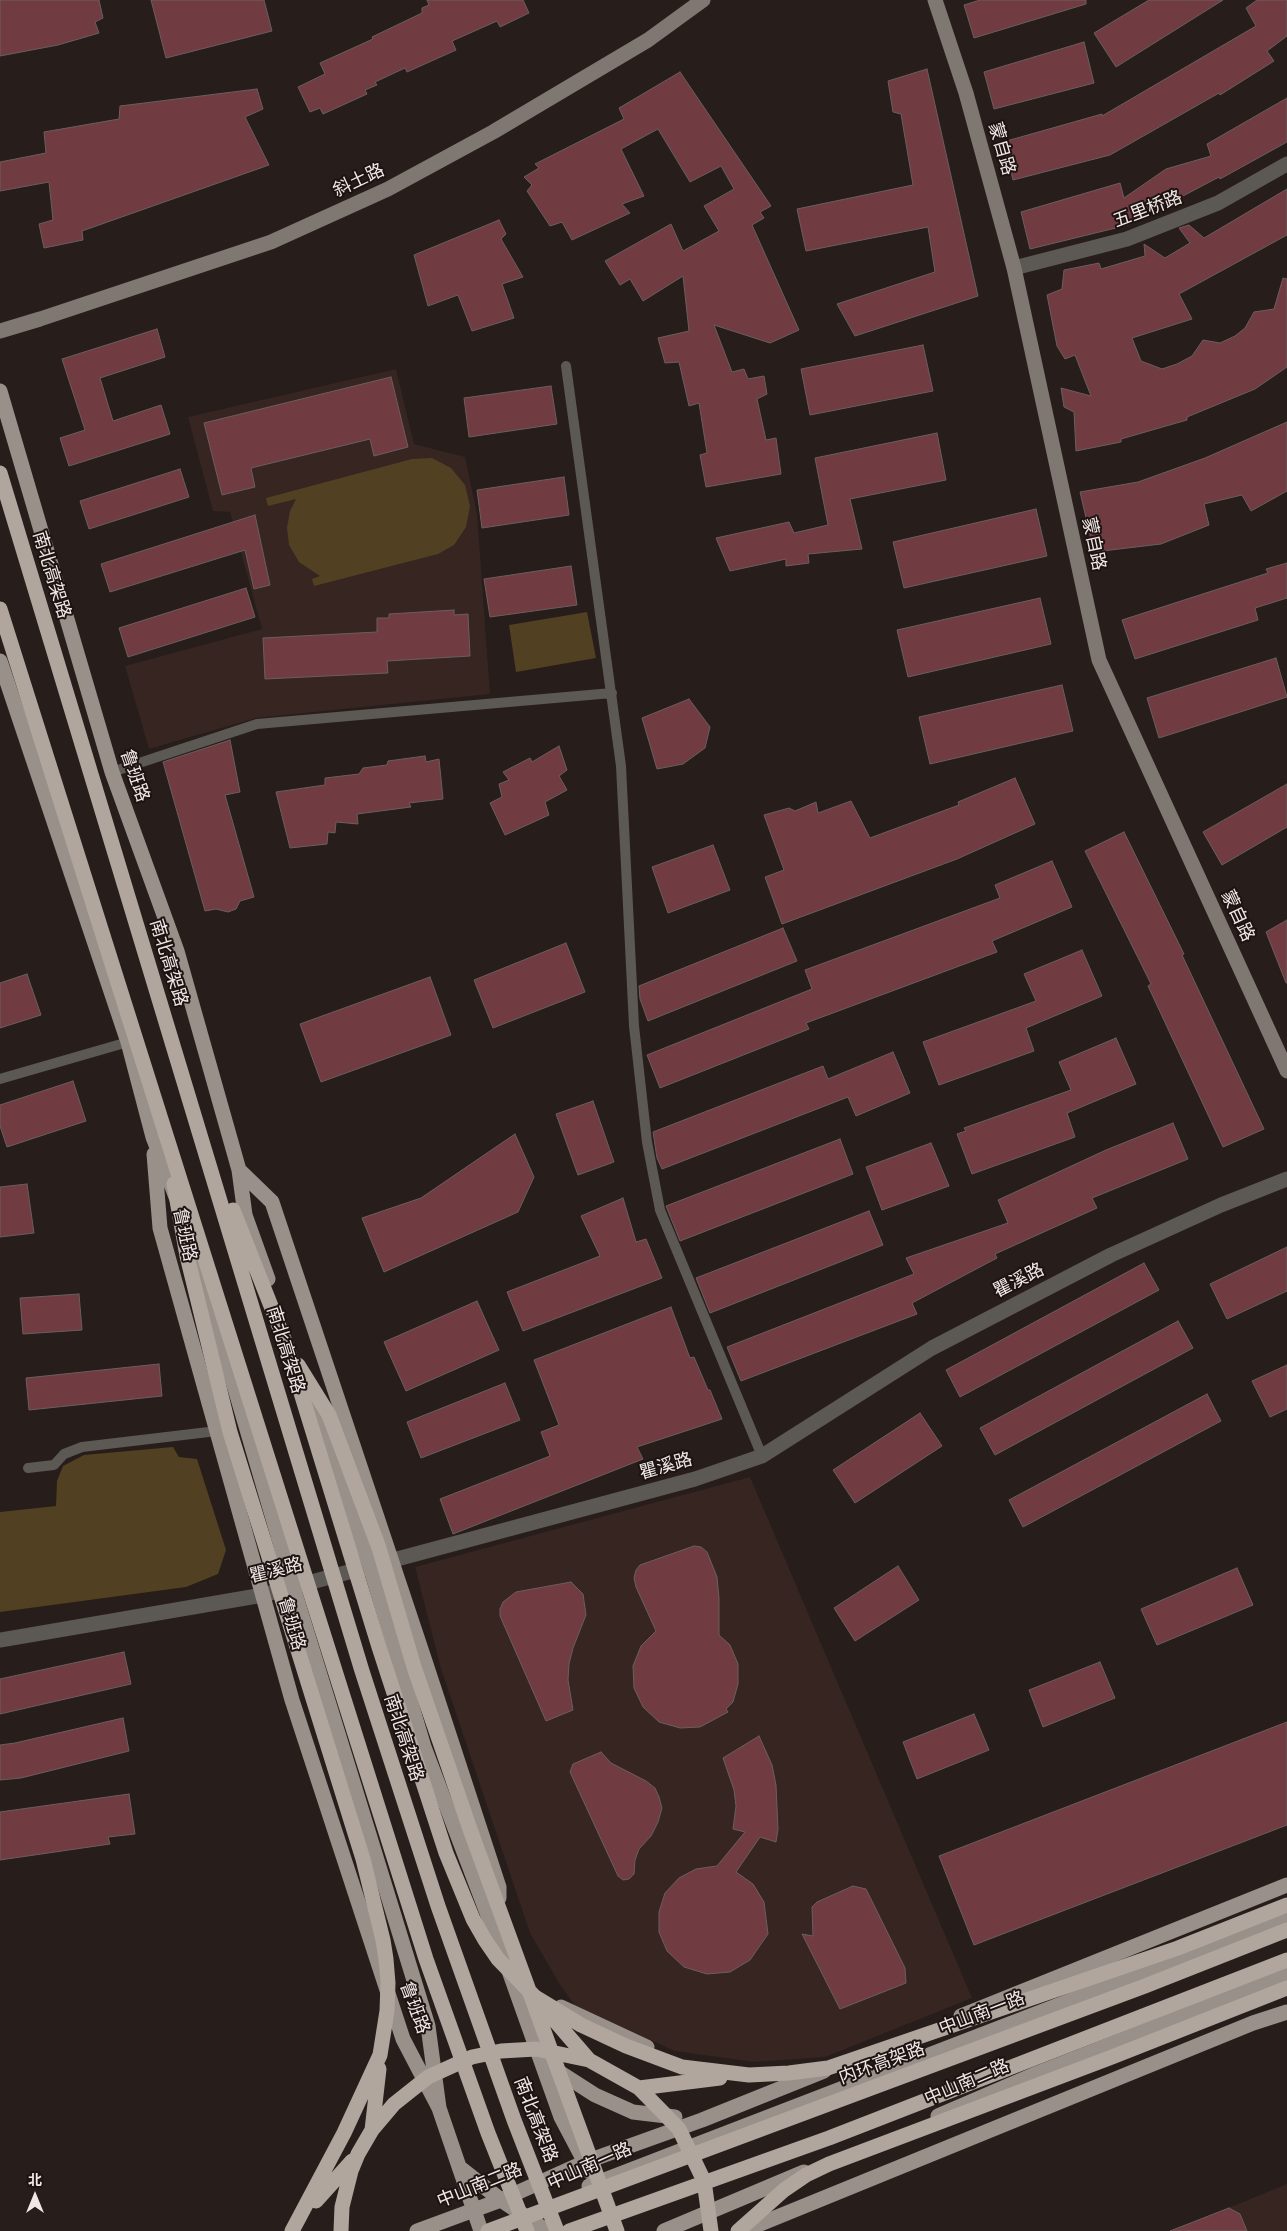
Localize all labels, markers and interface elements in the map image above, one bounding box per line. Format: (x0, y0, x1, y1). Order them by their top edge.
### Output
street label: 蒙自路 (983, 120, 1019, 178)
street label: 斜土路 (330, 160, 388, 202)
street label: 五里桥路 (1111, 187, 1185, 233)
street label: 蒙自路 (1077, 515, 1109, 573)
street label: 南北高架路 (28, 529, 74, 621)
street label: 鲁班路 (115, 747, 153, 805)
street label: 蒙自路 (1216, 887, 1258, 945)
street label: 南北高架路 (145, 917, 191, 1009)
street label: 鲁班路 (168, 1206, 200, 1264)
street label: 瞿溪路 (990, 1259, 1048, 1303)
street label: 南北高架路 (262, 1304, 308, 1396)
street label: 瞿溪路 (637, 1449, 695, 1485)
street label: 瞿溪路 (247, 1554, 305, 1588)
street label: 鲁班路 (273, 1595, 309, 1653)
street label: 南北高架路 (379, 1692, 427, 1784)
street label: 鲁班路 (395, 1979, 433, 2037)
street label: 中山南一路 (936, 1988, 1028, 2040)
street label: 内环高架路 (836, 2038, 928, 2090)
street label: 中山南二路 (921, 2055, 1013, 2111)
street label: 南北高架路 (509, 2074, 561, 2166)
street label: 中山南一路 (544, 2139, 636, 2195)
street label: 中山南二路 (434, 2159, 526, 2213)
north arrow (10, 2171, 60, 2221)
text: 北 (28, 2173, 42, 2188)

